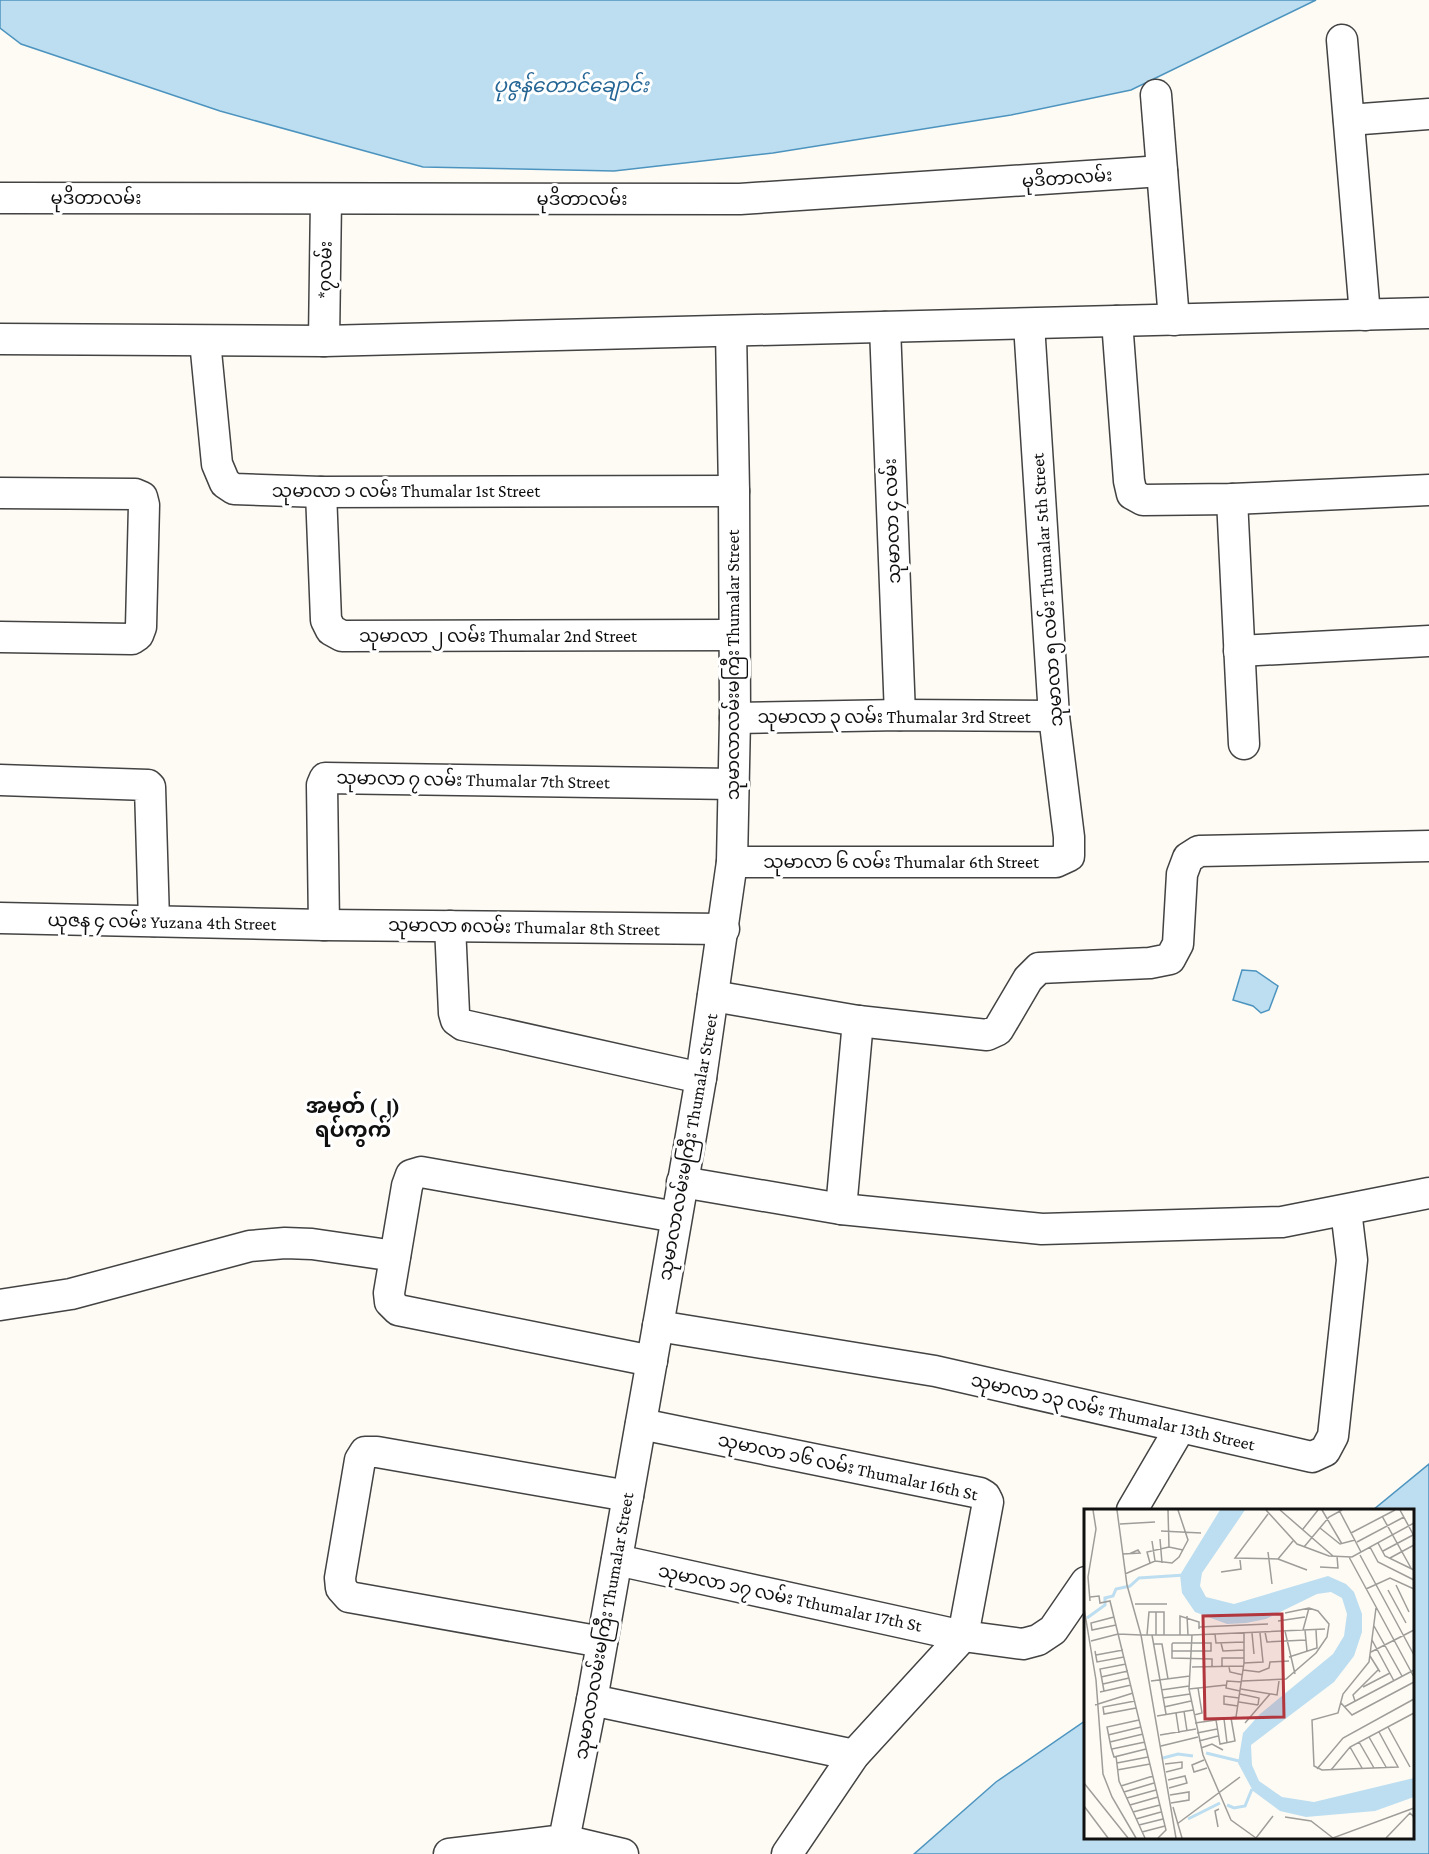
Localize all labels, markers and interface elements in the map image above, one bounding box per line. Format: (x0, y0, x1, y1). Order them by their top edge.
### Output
water label: ပုဇွန်တောင်ချောင်း (493, 71, 650, 102)
street label: မုဒိတာလမ်း (1021, 161, 1113, 196)
street label: မုဒိတာလမ်း (51, 184, 141, 213)
street label: မုဒိတာလမ်း (537, 185, 627, 214)
street label: *၇လမ်း (311, 241, 341, 299)
street label: သုမာလာ ၅ လမ်း Thumalar 5th Street (1024, 451, 1072, 728)
street label: သုမာလာ ၄ လမ်း (877, 458, 909, 584)
street label: သုမာလာ ၁ လမ်း Thumalar 1st Street (272, 478, 541, 506)
street label: သုမာလာလမ်းမကြီး Thumalar Street (719, 529, 748, 800)
street label: သုမာလာ ၂ လမ်း Thumalar 2nd Street (359, 623, 638, 651)
street label: သုမာလာ ၃ လမ်း Thumalar 3rd Street (757, 704, 1032, 732)
street label: သုမာလာ ၇ လမ်း Thumalar 7th Street (336, 765, 611, 797)
street label: သုမာလာ ၆ လမ်း Thumalar 6th Street (763, 849, 1040, 877)
street label: ယုဇန ၄ လမ်း Yuzana 4th Street (47, 907, 278, 939)
street label: သုမာလာ ၈လမ်း Thumalar 8th Street (388, 912, 661, 944)
street label: သုမာလာလမ်းမကြီး Thumalar Street (651, 1010, 726, 1283)
district label: အမှတ် (၂) ရပ်ကွက် (306, 1090, 400, 1147)
street label: သုမာလာ ၁၃ လမ်း Thumalar 13th Street (968, 1367, 1258, 1460)
street label: သုမာလာ ၁၆ လမ်း Thumalar 16th St (715, 1427, 981, 1509)
street label: သုမာလာလမ်းမကြီး Thumalar Street (567, 1489, 642, 1762)
inset map (1084, 1509, 1414, 1839)
street label: သုမာလာ ၁၇ လမ်း Tthumalar 17th St (655, 1557, 925, 1641)

